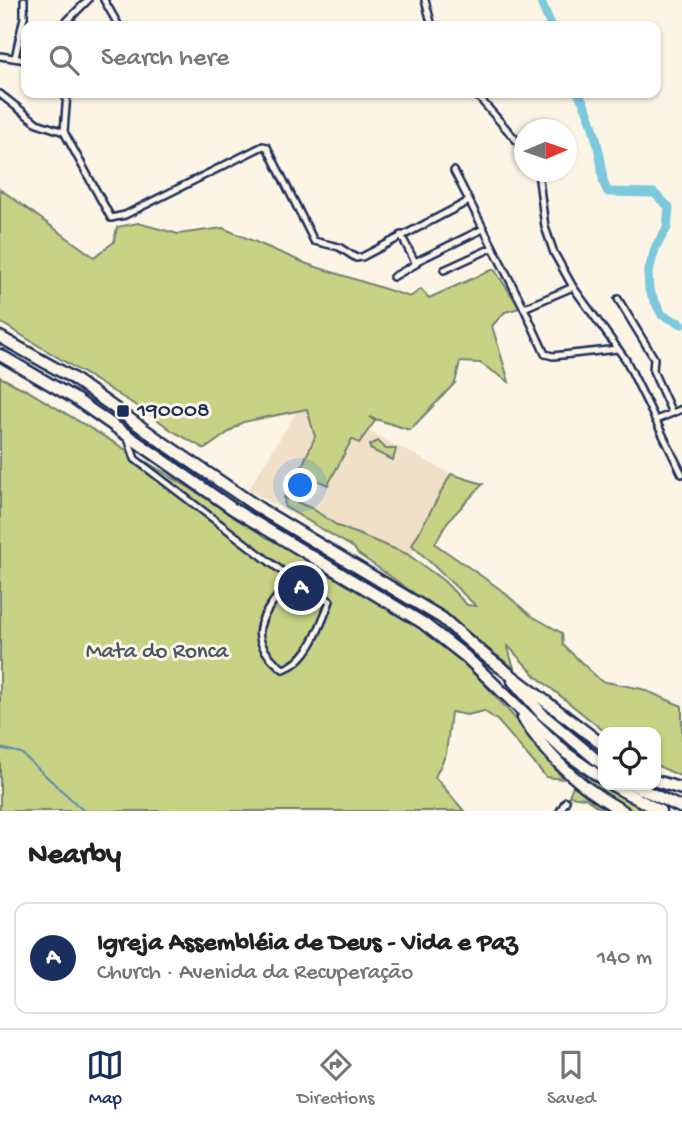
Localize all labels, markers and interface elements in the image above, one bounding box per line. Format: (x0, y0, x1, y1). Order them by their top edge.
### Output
search box (21, 21, 661, 98)
icon: search (45, 41, 83, 79)
text: Search here (101, 44, 229, 75)
north arrow (514, 119, 577, 182)
place label: 190008 (136, 398, 210, 425)
marker: 190008 (115, 403, 131, 419)
your location (283, 468, 317, 502)
pin: A (278, 562, 324, 614)
park label: Mata do Ronca (86, 639, 230, 666)
map controls (598, 727, 661, 790)
button: locate (598, 727, 661, 790)
text: Nearby (28, 839, 121, 874)
text: Igreja Assembléia de Deus - Vida e Paz (97, 929, 517, 960)
text: A (46, 945, 60, 972)
text: 140 m (597, 945, 652, 972)
text: Church · Avenida da Recuperação (97, 960, 413, 987)
tab: Map (86, 1046, 124, 1111)
tab: Directions (297, 1046, 374, 1111)
tab: Saved (547, 1046, 596, 1111)

